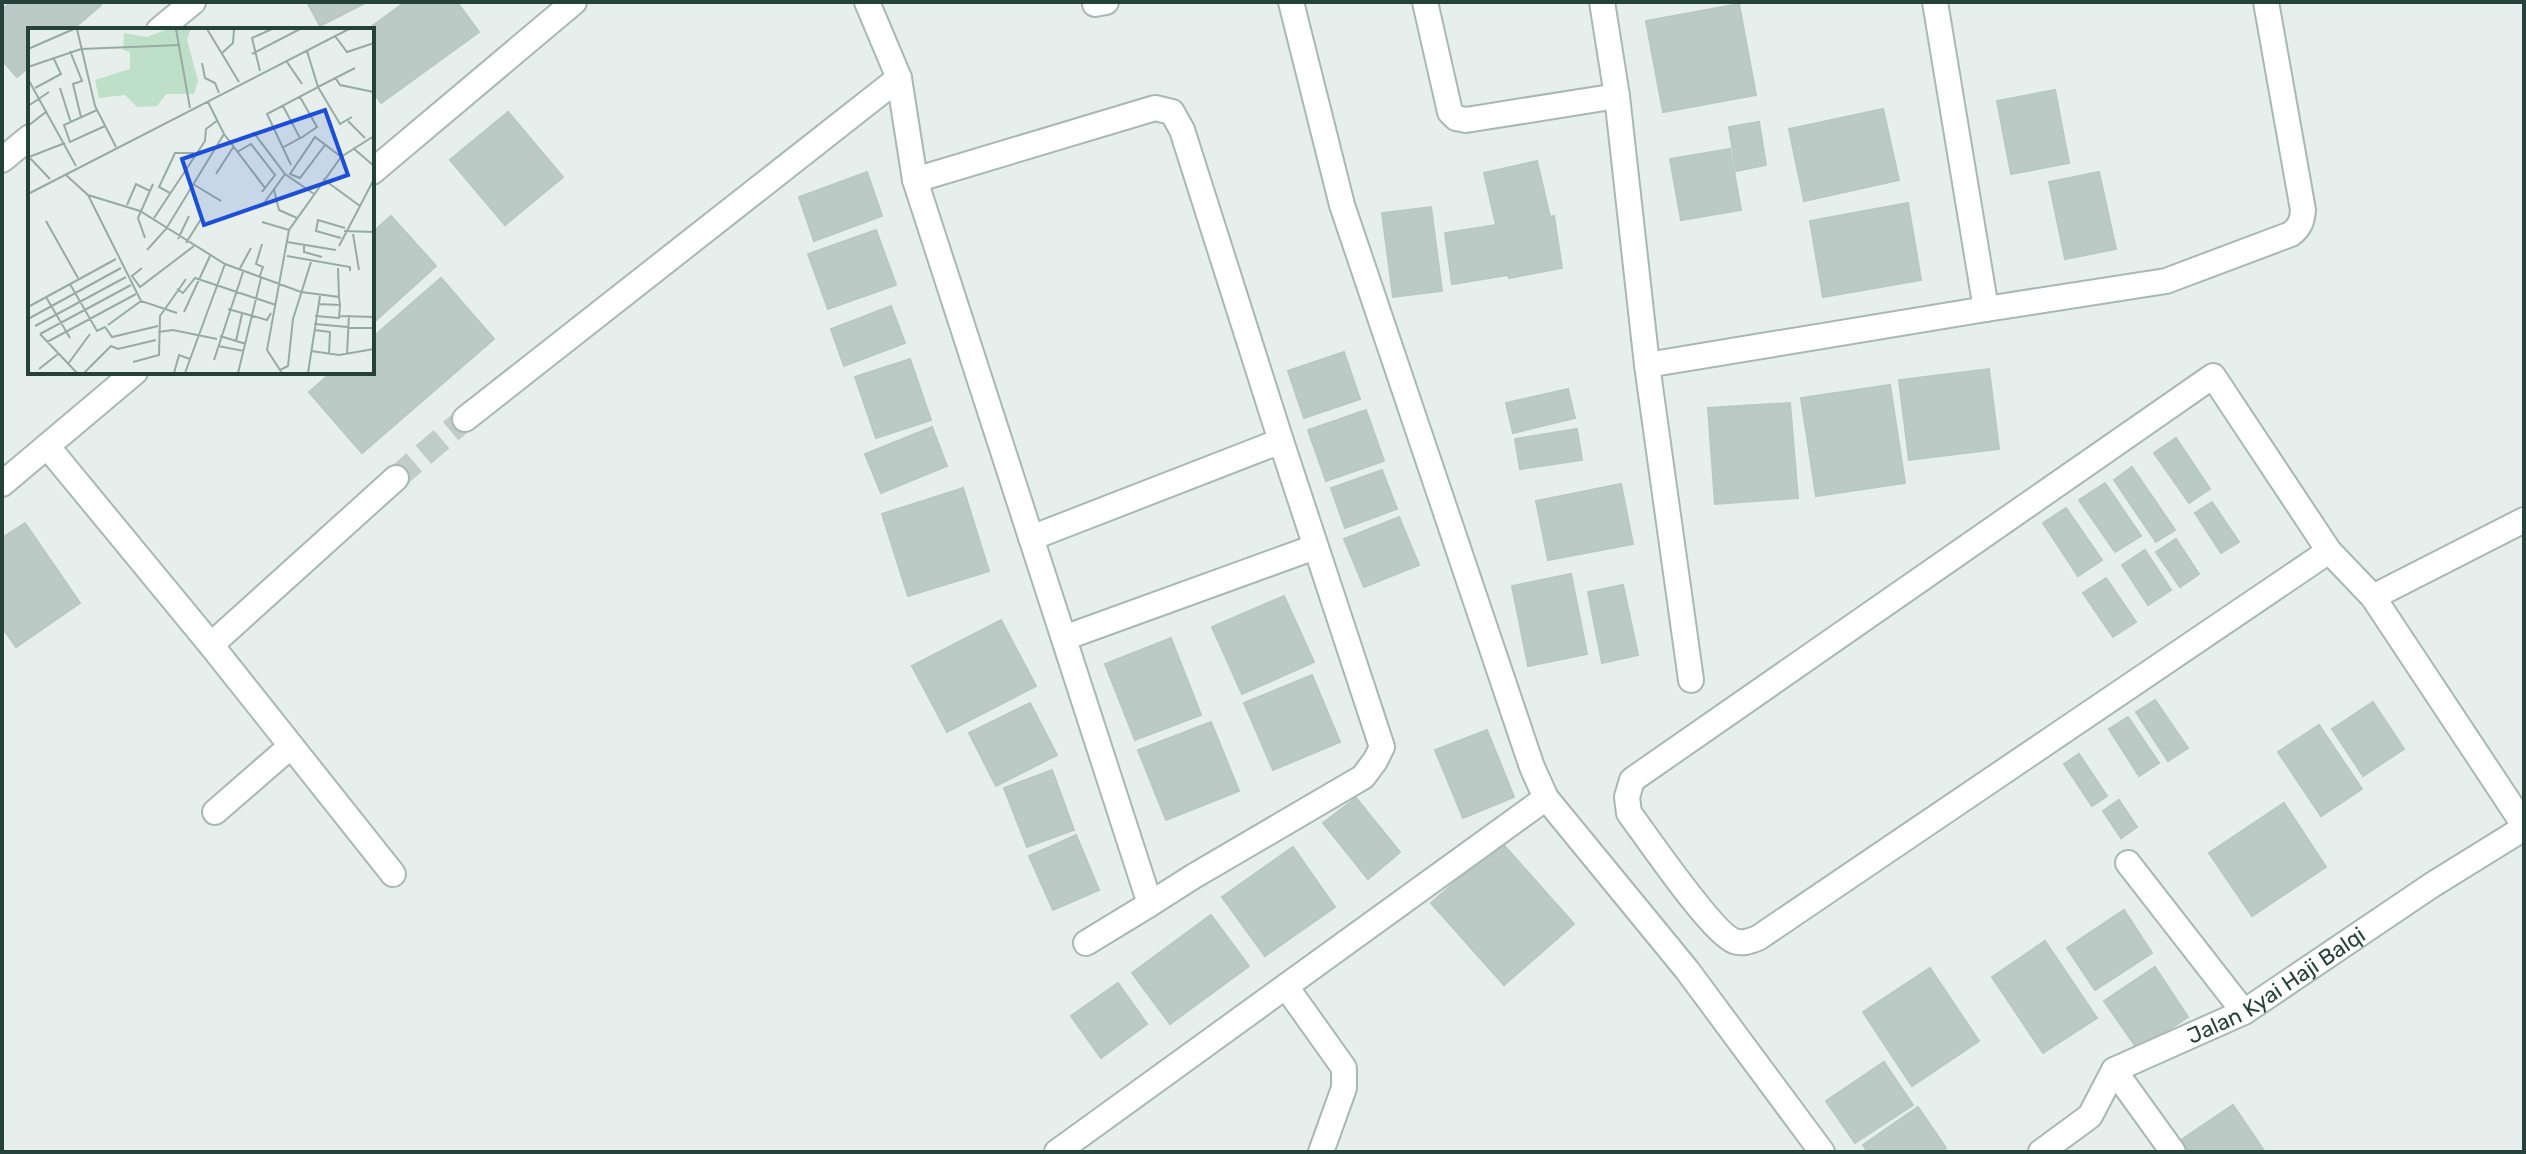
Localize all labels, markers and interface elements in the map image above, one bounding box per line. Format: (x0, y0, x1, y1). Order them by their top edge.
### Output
inset map (28, 28, 374, 374)
street label: Jalan Kyai Haji Balqi (2183, 921, 2370, 1049)

